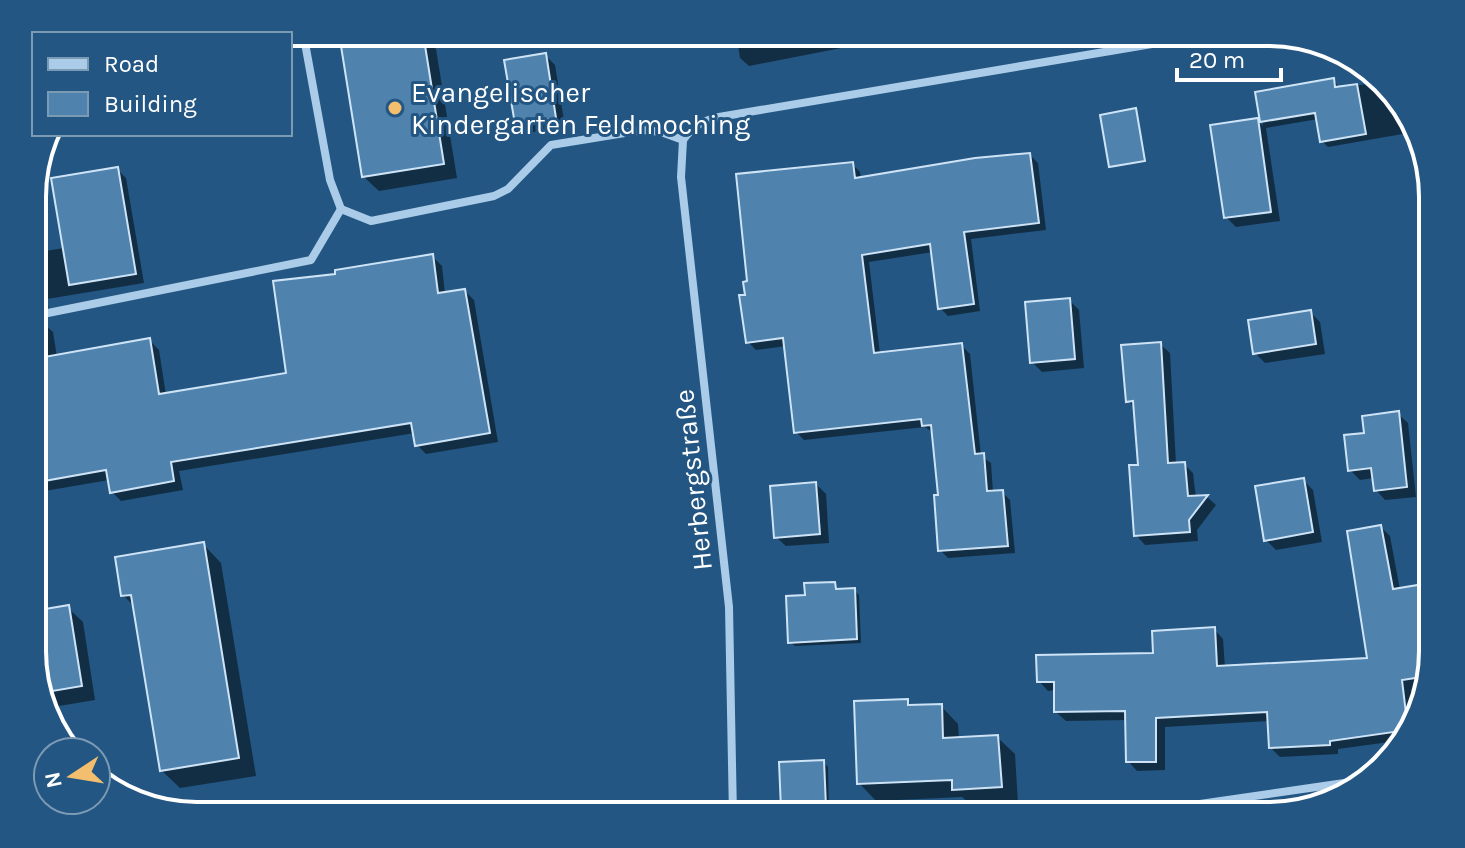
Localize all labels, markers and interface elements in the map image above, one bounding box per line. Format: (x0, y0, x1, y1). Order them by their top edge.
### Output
legend (32, 32, 292, 136)
scale bar (1177, 32, 1281, 82)
text: 20 m (1189, 46, 1245, 74)
text: Road (104, 50, 159, 78)
place label: Evangelischer Kindergarten Feldmoching (411, 76, 750, 141)
text: Building (104, 90, 197, 118)
marker: Evangelischer Kindergarten Feldmoching (386, 99, 404, 117)
street label: Herbergstraße (667, 388, 719, 572)
north arrow (32, 736, 112, 816)
text: N (39, 770, 68, 790)

